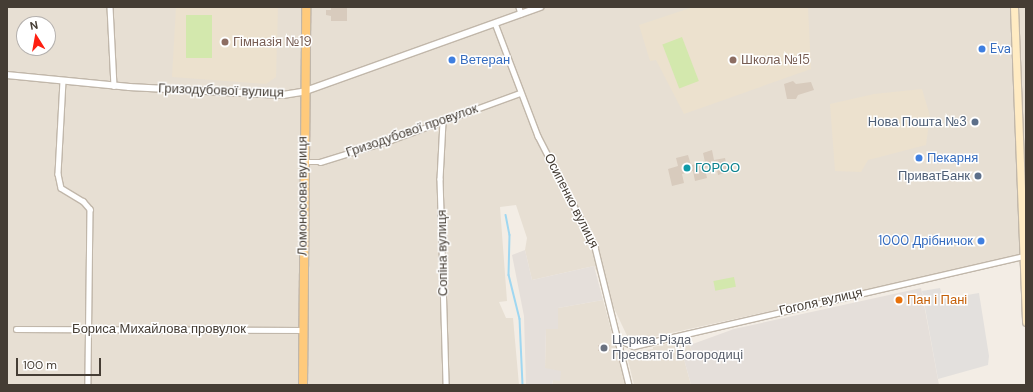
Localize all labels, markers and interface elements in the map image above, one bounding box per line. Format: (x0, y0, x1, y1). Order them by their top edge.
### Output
north arrow (16, 16, 56, 56)
text: N (29, 18, 39, 33)
place label: Гімназія №19 (233, 34, 312, 50)
marker: Гімназія №19 (220, 37, 230, 47)
place label: Eva (990, 41, 1011, 57)
marker: Eva (977, 44, 987, 54)
place label: Ветеран (460, 52, 510, 68)
place label: Школа №15 (741, 52, 810, 68)
marker: Ветеран (447, 55, 457, 65)
marker: Школа №15 (728, 55, 738, 65)
street label: Гризодубової вулиця (158, 81, 284, 101)
street label: Гризодубової провулок (344, 101, 480, 161)
place label: Нова Пошта №3 (868, 114, 967, 130)
marker: Нова Пошта №3 (970, 117, 980, 127)
street label: Ломоносова вулиця (295, 136, 311, 256)
place label: Пекарня (927, 150, 978, 166)
street label: Осипенко вулиця (540, 151, 602, 251)
marker: Пекарня (914, 153, 924, 163)
place label: ГОРОО (695, 160, 740, 176)
marker: ГОРОО (682, 163, 692, 173)
place label: ПриватБанк (898, 168, 970, 184)
marker: ПриватБанк (973, 171, 983, 181)
street label: Сопіна вулиця (434, 210, 452, 296)
place label: 1000 Дрібничок (878, 233, 973, 249)
marker: 1000 Дрібничок (976, 236, 986, 246)
street label: Гоголя вулиця (778, 285, 864, 319)
place label: Пан і Пані (907, 292, 967, 308)
marker: Пан і Пані (894, 295, 904, 305)
street label: Бориса Михайлова провулок (72, 321, 246, 337)
place label: Церква Різда Пресвятої Богородиці (612, 333, 743, 364)
marker: Церква Різда Пресвятої Богородиці (599, 343, 609, 353)
scale bar (18, 350, 103, 376)
text: 100 m (23, 357, 57, 373)

